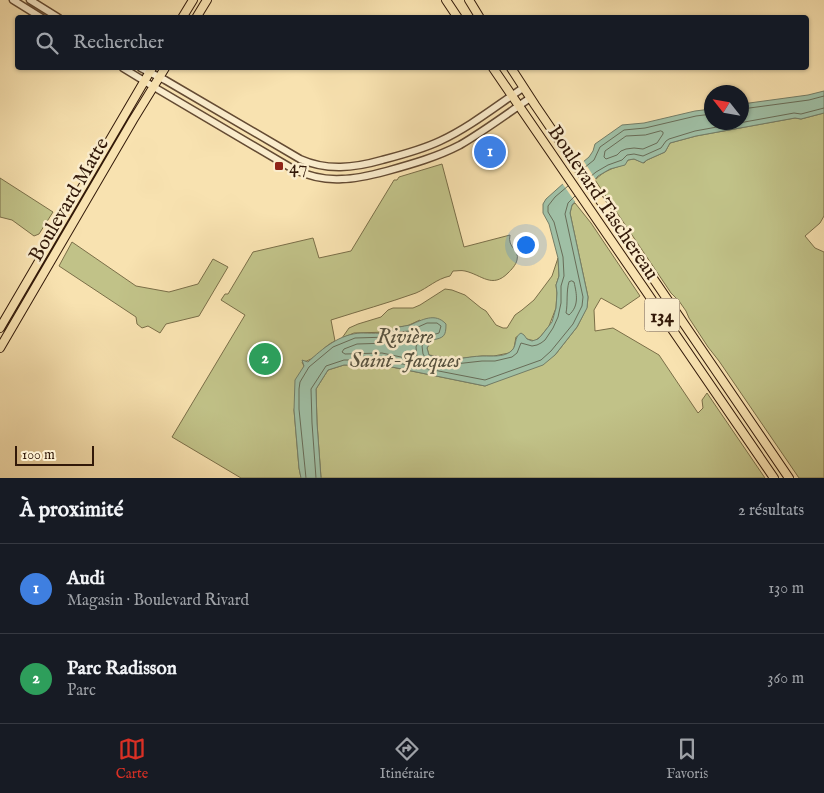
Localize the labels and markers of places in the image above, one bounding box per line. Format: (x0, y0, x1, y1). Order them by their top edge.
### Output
pin: 1 (474, 133, 506, 171)
place label: 47 (289, 155, 308, 180)
marker: 47 (273, 160, 285, 172)
pin: 2 (249, 340, 281, 378)

